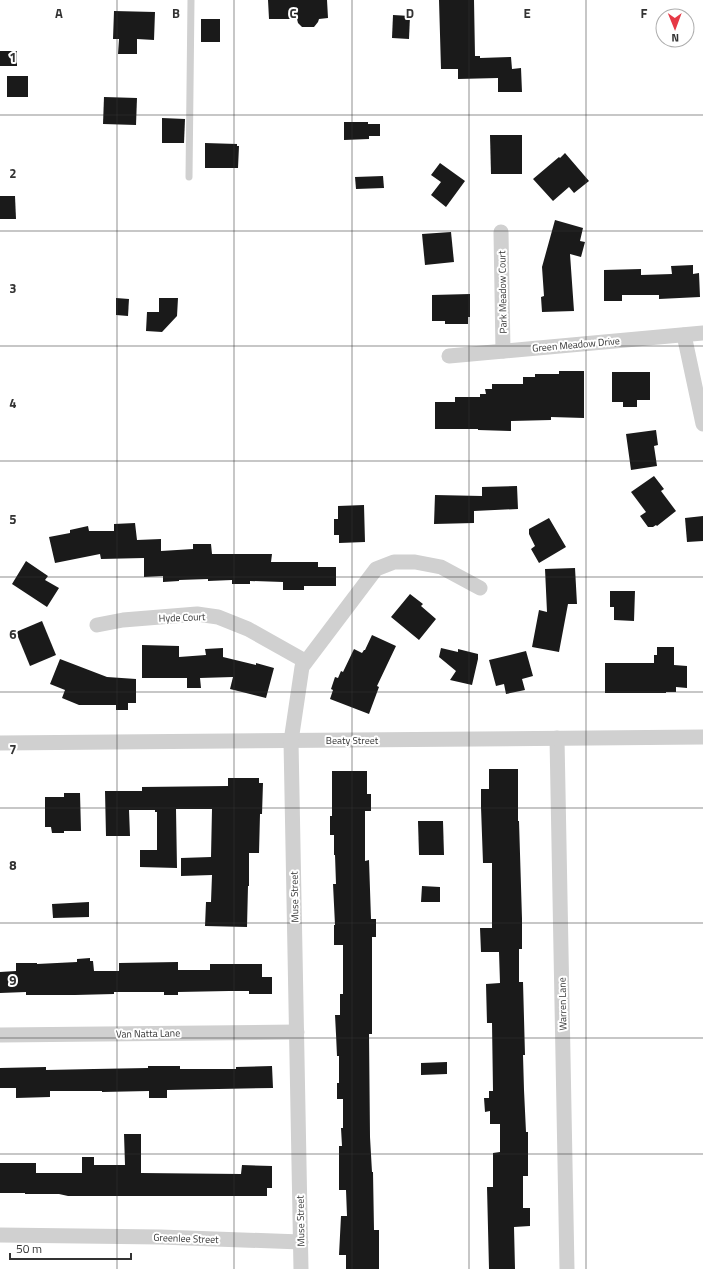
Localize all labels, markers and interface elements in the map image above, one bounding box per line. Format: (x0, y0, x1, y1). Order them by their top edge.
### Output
text: A (55, 3, 63, 23)
text: B (172, 3, 180, 23)
text: C (289, 3, 297, 23)
text: D (406, 3, 414, 23)
text: E (523, 3, 531, 23)
text: F (641, 3, 648, 23)
north arrow (655, 8, 695, 48)
text: N (671, 30, 679, 46)
text: 1 (9, 47, 17, 67)
text: 2 (9, 163, 17, 183)
street label: Park Meadow Court (494, 250, 511, 334)
text: 3 (9, 278, 17, 298)
street label: Green Meadow Drive (532, 333, 620, 356)
text: 4 (9, 393, 17, 413)
text: 5 (9, 509, 17, 529)
street label: Hyde Court (158, 609, 206, 626)
text: 6 (9, 624, 17, 644)
street label: Beaty Street (326, 733, 379, 748)
text: 7 (9, 739, 17, 759)
text: 8 (9, 855, 17, 875)
street label: Muse Street (287, 871, 302, 923)
text: 9 (9, 970, 17, 990)
street label: Warren Lane (555, 977, 570, 1031)
street label: Van Natta Lane (116, 1025, 180, 1042)
street label: Muse Street (293, 1195, 308, 1247)
street label: Greenlee Street (153, 1230, 219, 1247)
scale bar (10, 1235, 131, 1261)
text: 50 m (16, 1239, 42, 1258)

